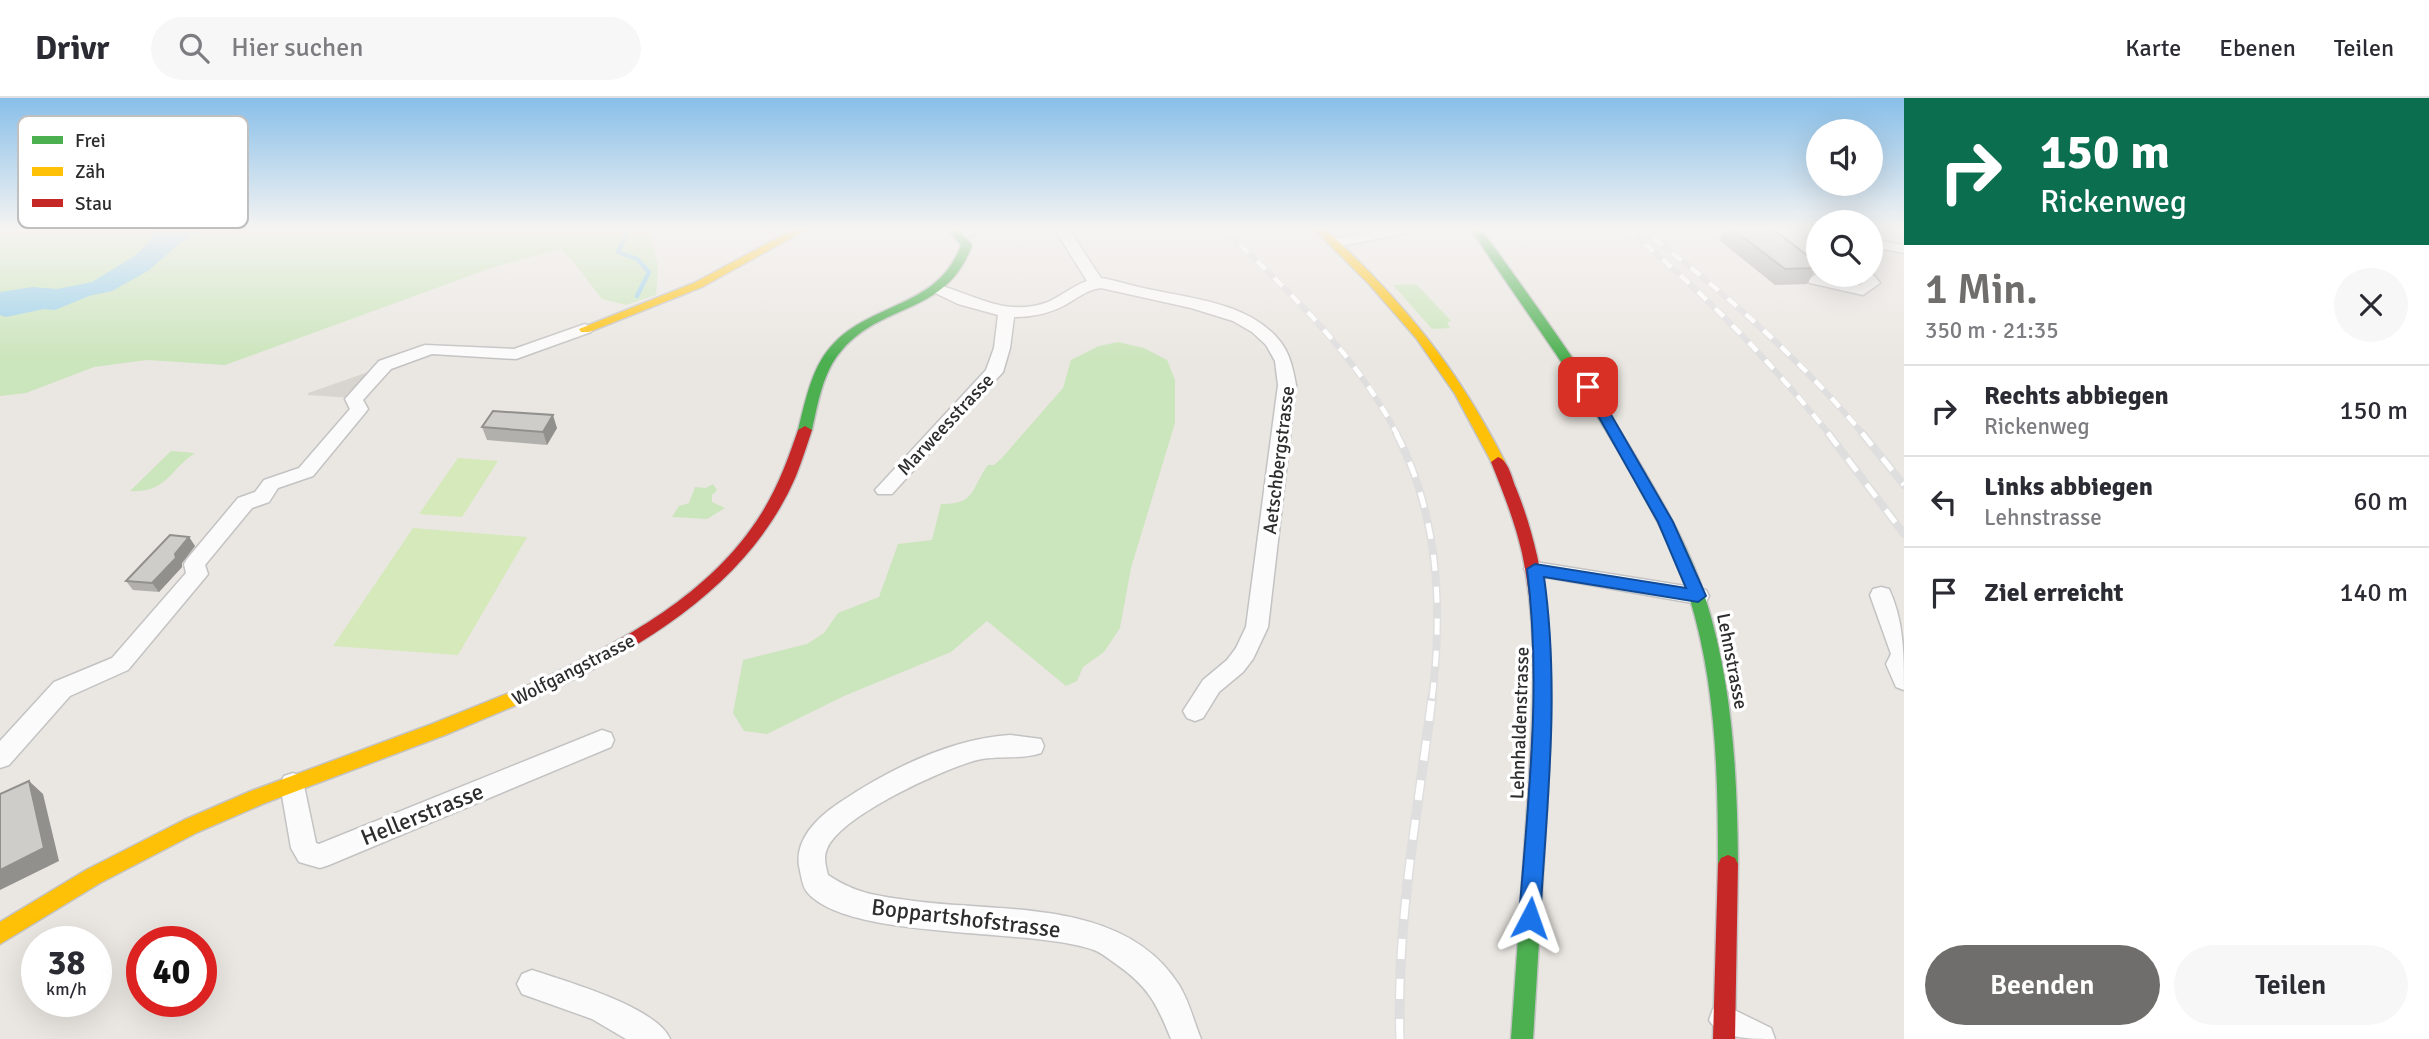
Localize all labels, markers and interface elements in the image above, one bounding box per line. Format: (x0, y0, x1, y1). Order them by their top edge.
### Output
search box (151, 17, 641, 80)
text: Drivr (35, 28, 109, 69)
icon: search (175, 29, 213, 67)
text: Hier suchen (231, 32, 363, 64)
text: Karte (2125, 33, 2181, 63)
text: Ebenen (2219, 33, 2296, 63)
text: Teilen (2334, 33, 2394, 63)
legend (18, 116, 248, 228)
map controls (1806, 119, 1883, 287)
button: sound (1806, 119, 1883, 196)
text: 150 m (2040, 122, 2170, 182)
icon: right (1925, 126, 2016, 217)
text: Frei (75, 129, 106, 153)
text: Zäh (75, 160, 105, 184)
text: Rickenweg (2040, 182, 2187, 221)
text: Stau (75, 192, 112, 216)
button: search (1806, 210, 1883, 287)
text: 1 Min. (1925, 264, 2038, 315)
button: close (2334, 268, 2408, 342)
text: 350 m · 21:35 (1925, 316, 2059, 345)
pin (1558, 357, 1618, 417)
icon: arrive (1569, 368, 1607, 406)
street label: Marweesstrasse (892, 369, 999, 481)
text: Rechts abbiegen (1984, 380, 2169, 412)
street label: Aetschbergstrasse (1258, 385, 1300, 536)
icon: right (1925, 392, 1963, 430)
text: 150 m (2339, 395, 2408, 427)
text: Rickenweg (1984, 412, 2090, 441)
text: Links abbiegen (1984, 471, 2153, 503)
icon: left (1925, 483, 1963, 521)
text: 60 m (2353, 486, 2408, 518)
text: Lehnstrasse (1984, 503, 2102, 532)
icon: arrive (1925, 574, 1963, 612)
text: Ziel erreicht (1984, 577, 2124, 609)
text: 140 m (2339, 577, 2408, 609)
street label: Lehnstrasse (1711, 611, 1753, 711)
street label: Wolfgangstrasse (508, 629, 639, 711)
street label: Lehnhaldenstrasse (1505, 646, 1535, 800)
street label: Hellerstrasse (357, 777, 488, 852)
position arrow (1493, 881, 1567, 955)
street label: Boppartshofstrasse (870, 892, 1062, 945)
speed limit sign: 40 (126, 926, 217, 1017)
text: 38 (48, 941, 85, 984)
button: Beenden (1925, 945, 2160, 1025)
button: Teilen (2174, 945, 2408, 1025)
text: km/h (46, 978, 87, 1000)

